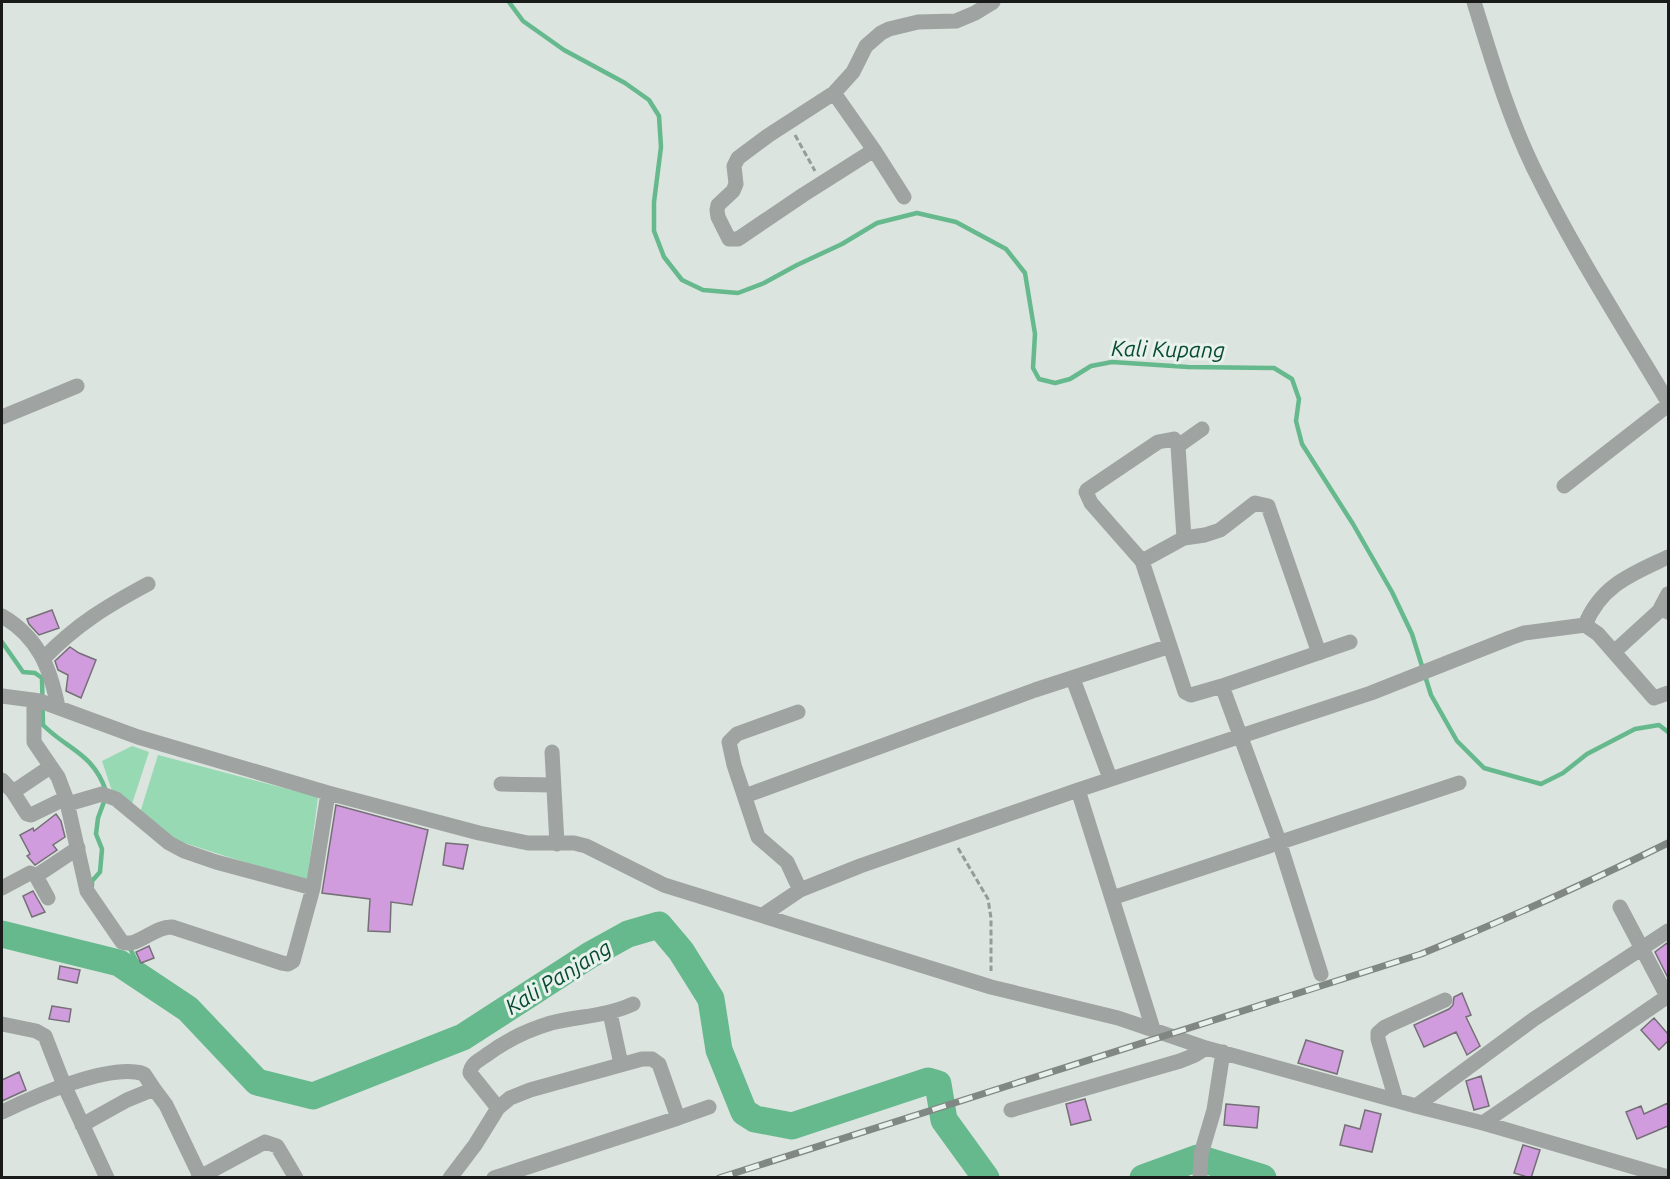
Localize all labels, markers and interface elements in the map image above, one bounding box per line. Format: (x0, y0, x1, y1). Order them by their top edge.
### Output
water label: Kali Kupang (1111, 335, 1225, 362)
water label: Kali Panjang (500, 934, 615, 1019)

